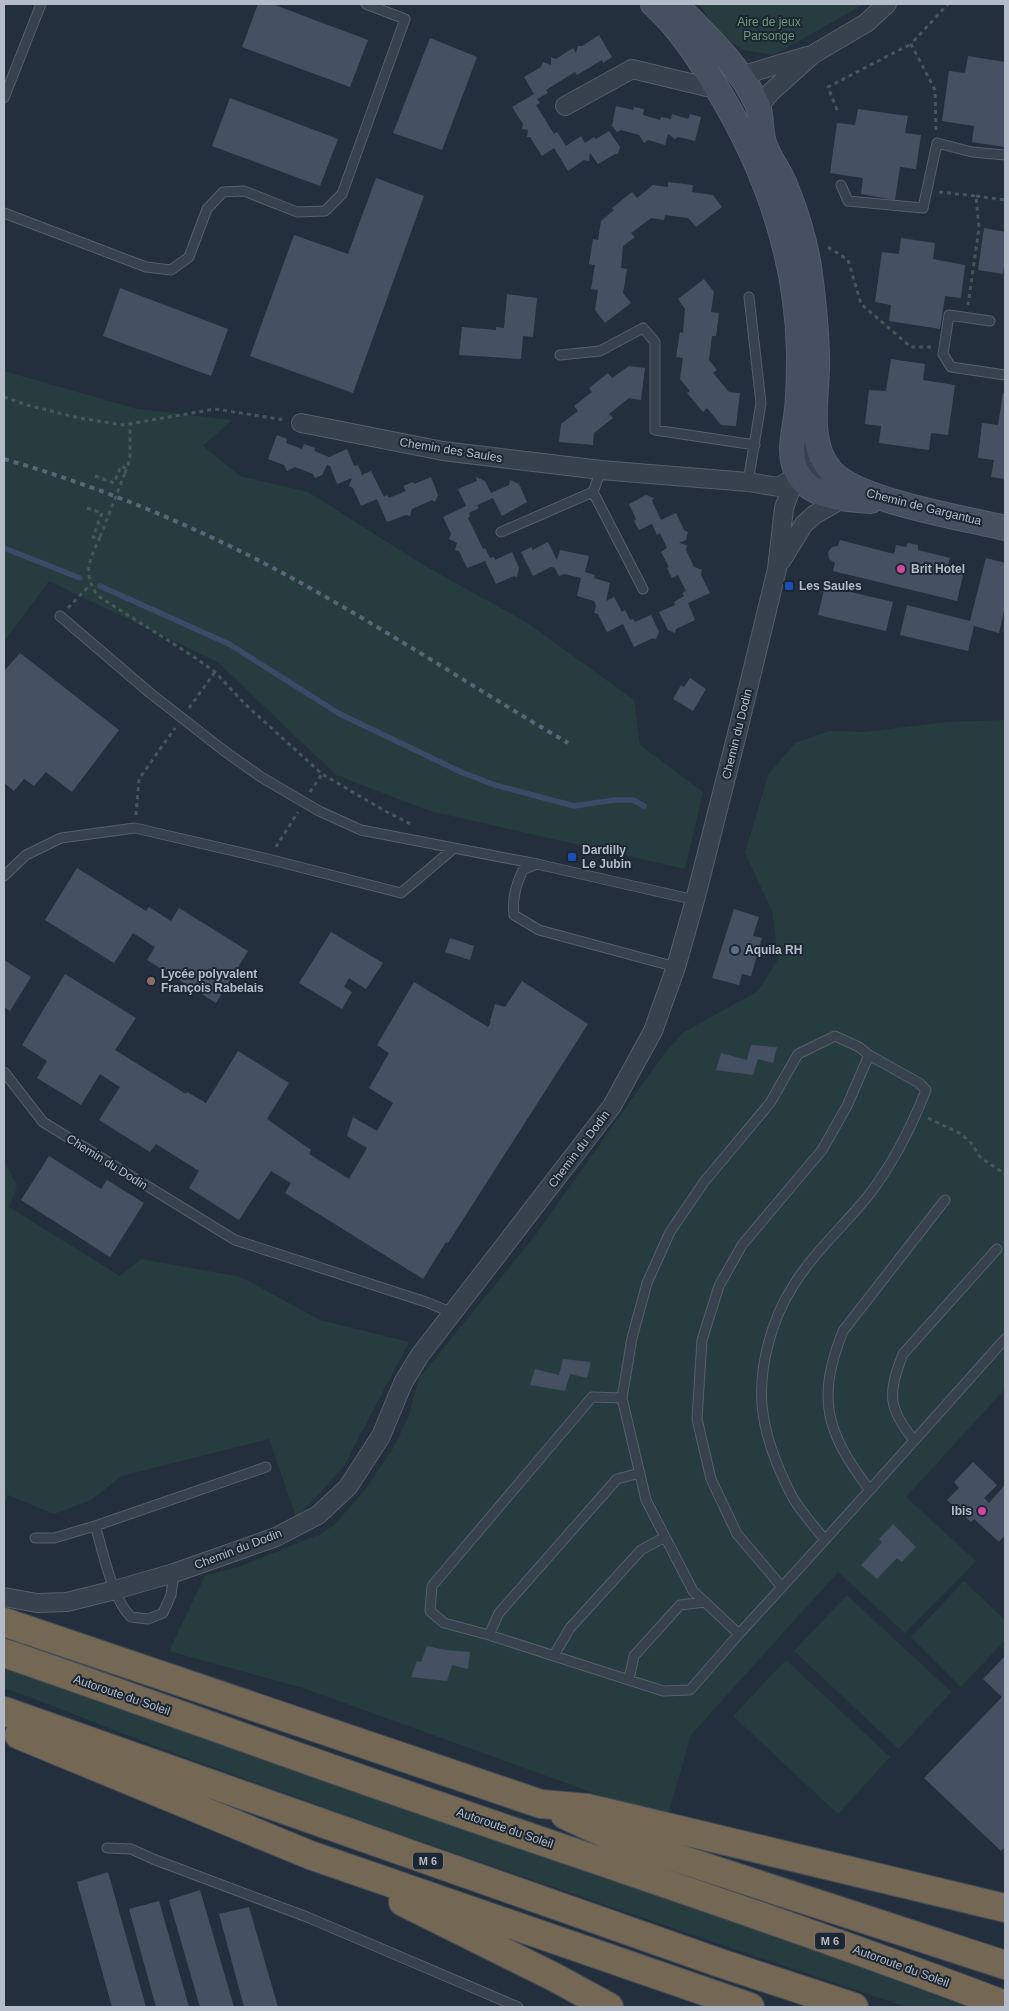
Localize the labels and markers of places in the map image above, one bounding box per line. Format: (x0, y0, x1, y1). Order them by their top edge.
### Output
place label: Brit Hotel (911, 562, 965, 576)
marker: Brit Hotel (895, 563, 907, 575)
place label: Les Saules (799, 579, 862, 593)
marker: Les Saules (783, 580, 795, 592)
place label: Dardilly Le Jubin (582, 843, 631, 871)
marker: Dardilly Le Jubin (566, 851, 578, 863)
place label: Aquila RH (745, 943, 802, 957)
marker: Aquila RH (729, 944, 741, 956)
place label: Lycée polyvalent François Rabelais (161, 967, 264, 995)
marker: Lycée polyvalent François Rabelais (145, 975, 157, 987)
place label: Ibis (951, 1504, 972, 1518)
marker: Ibis (976, 1505, 988, 1517)

